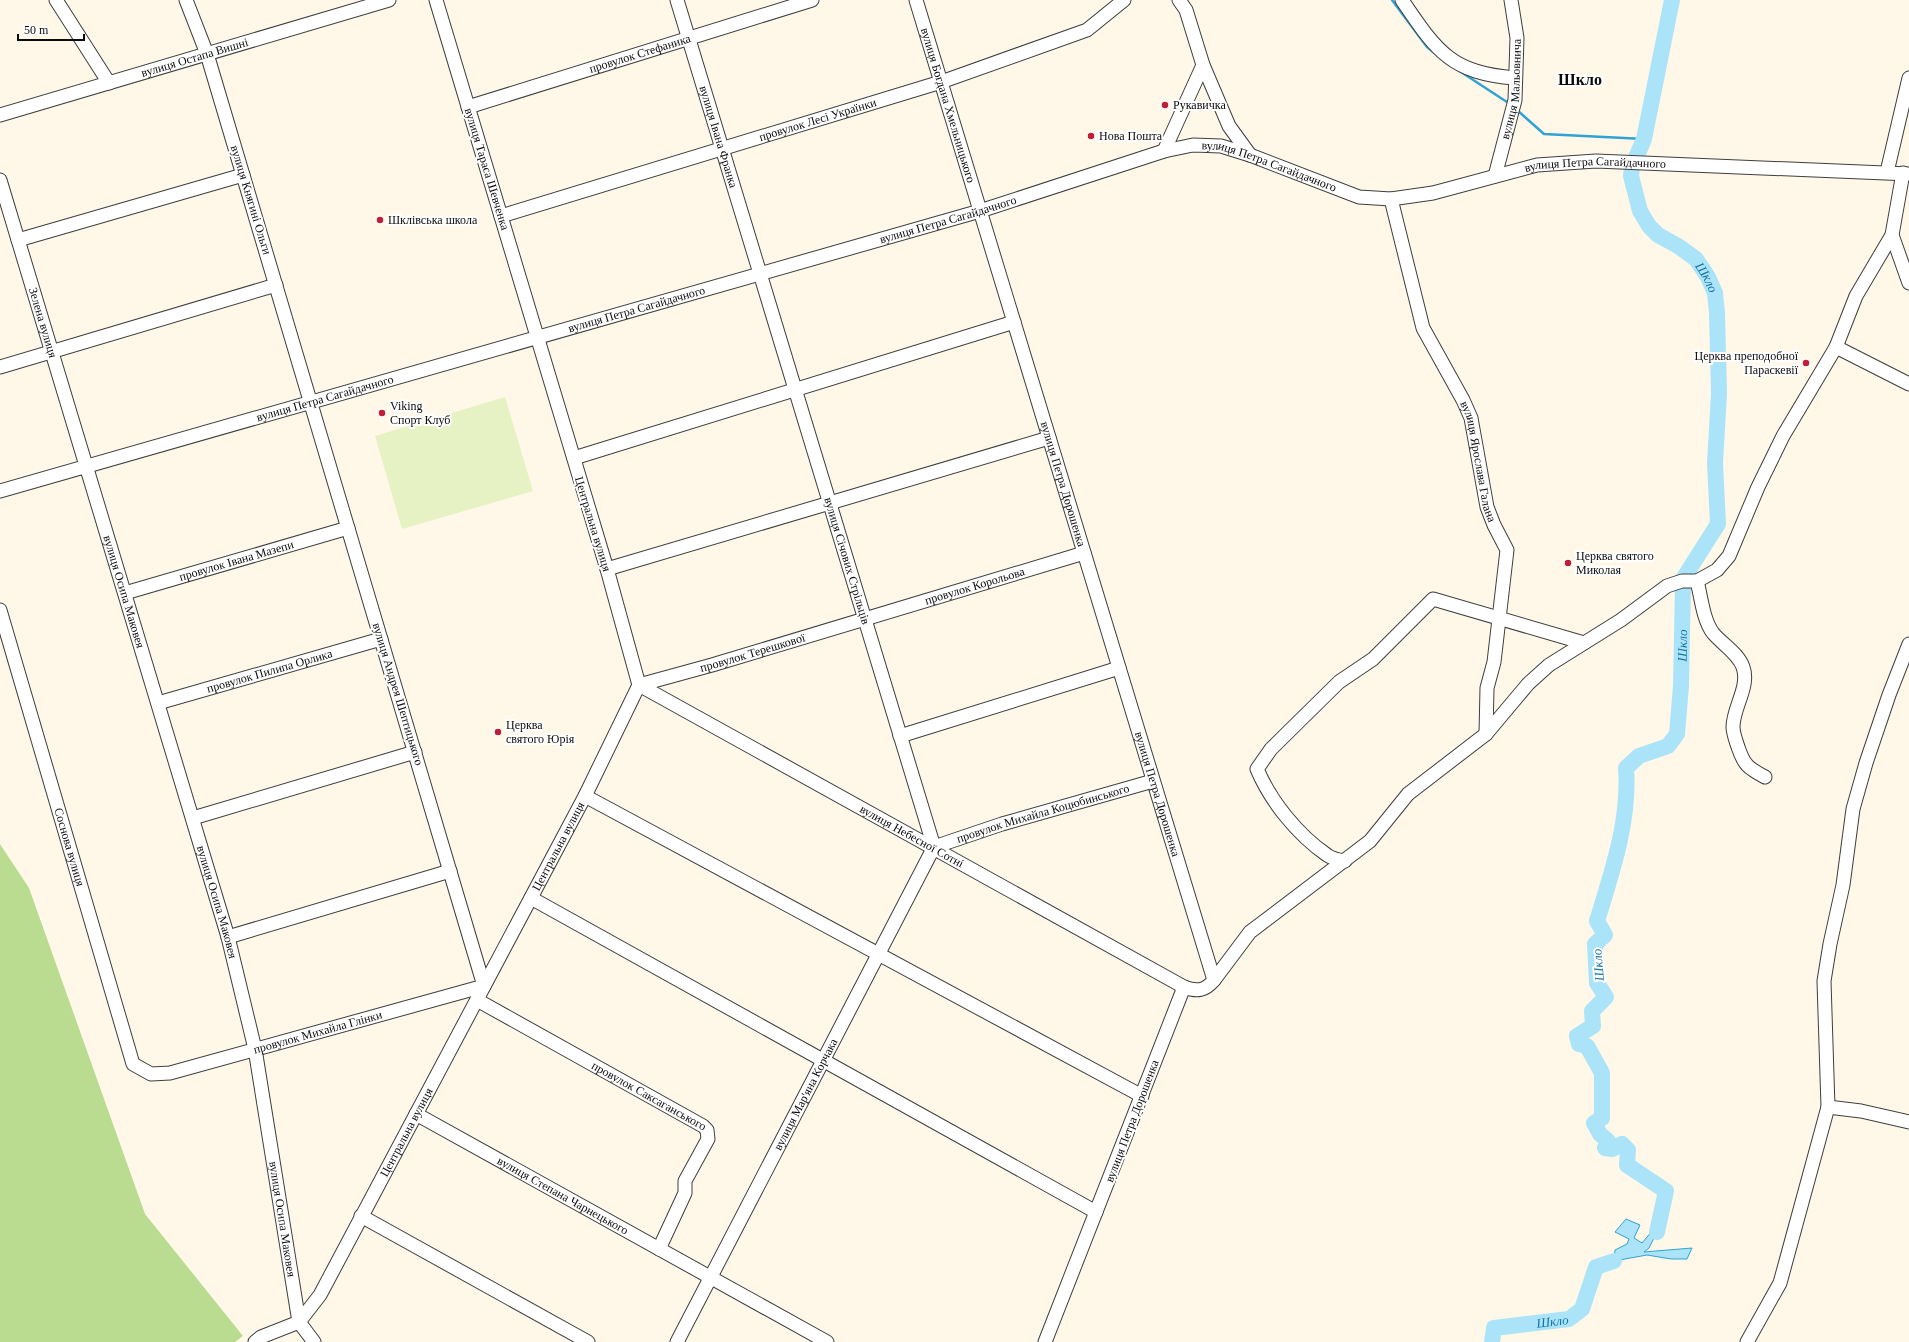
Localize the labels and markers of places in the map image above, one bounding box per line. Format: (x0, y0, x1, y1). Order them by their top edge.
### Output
place label: Рукавичка (1173, 98, 1226, 112)
marker: Рукавичка (1160, 100, 1170, 110)
place label: Нова Пошта (1099, 129, 1163, 143)
marker: Нова Пошта (1086, 131, 1096, 141)
place label: Шклівська школа (388, 213, 478, 227)
marker: Шклівська школа (375, 215, 385, 225)
place label: Церква преподобної Параскевії (1695, 349, 1799, 377)
marker: Церква преподобної Параскевії (1801, 358, 1811, 368)
place label: Viking Спорт Клуб (390, 399, 450, 427)
marker: Viking Спорт Клуб (377, 408, 387, 418)
place label: Церква святого Миколая (1576, 549, 1654, 577)
marker: Церква святого Миколая (1563, 558, 1573, 568)
place label: Церква святого Юрія (506, 718, 575, 746)
marker: Церква святого Юрія (493, 727, 503, 737)

